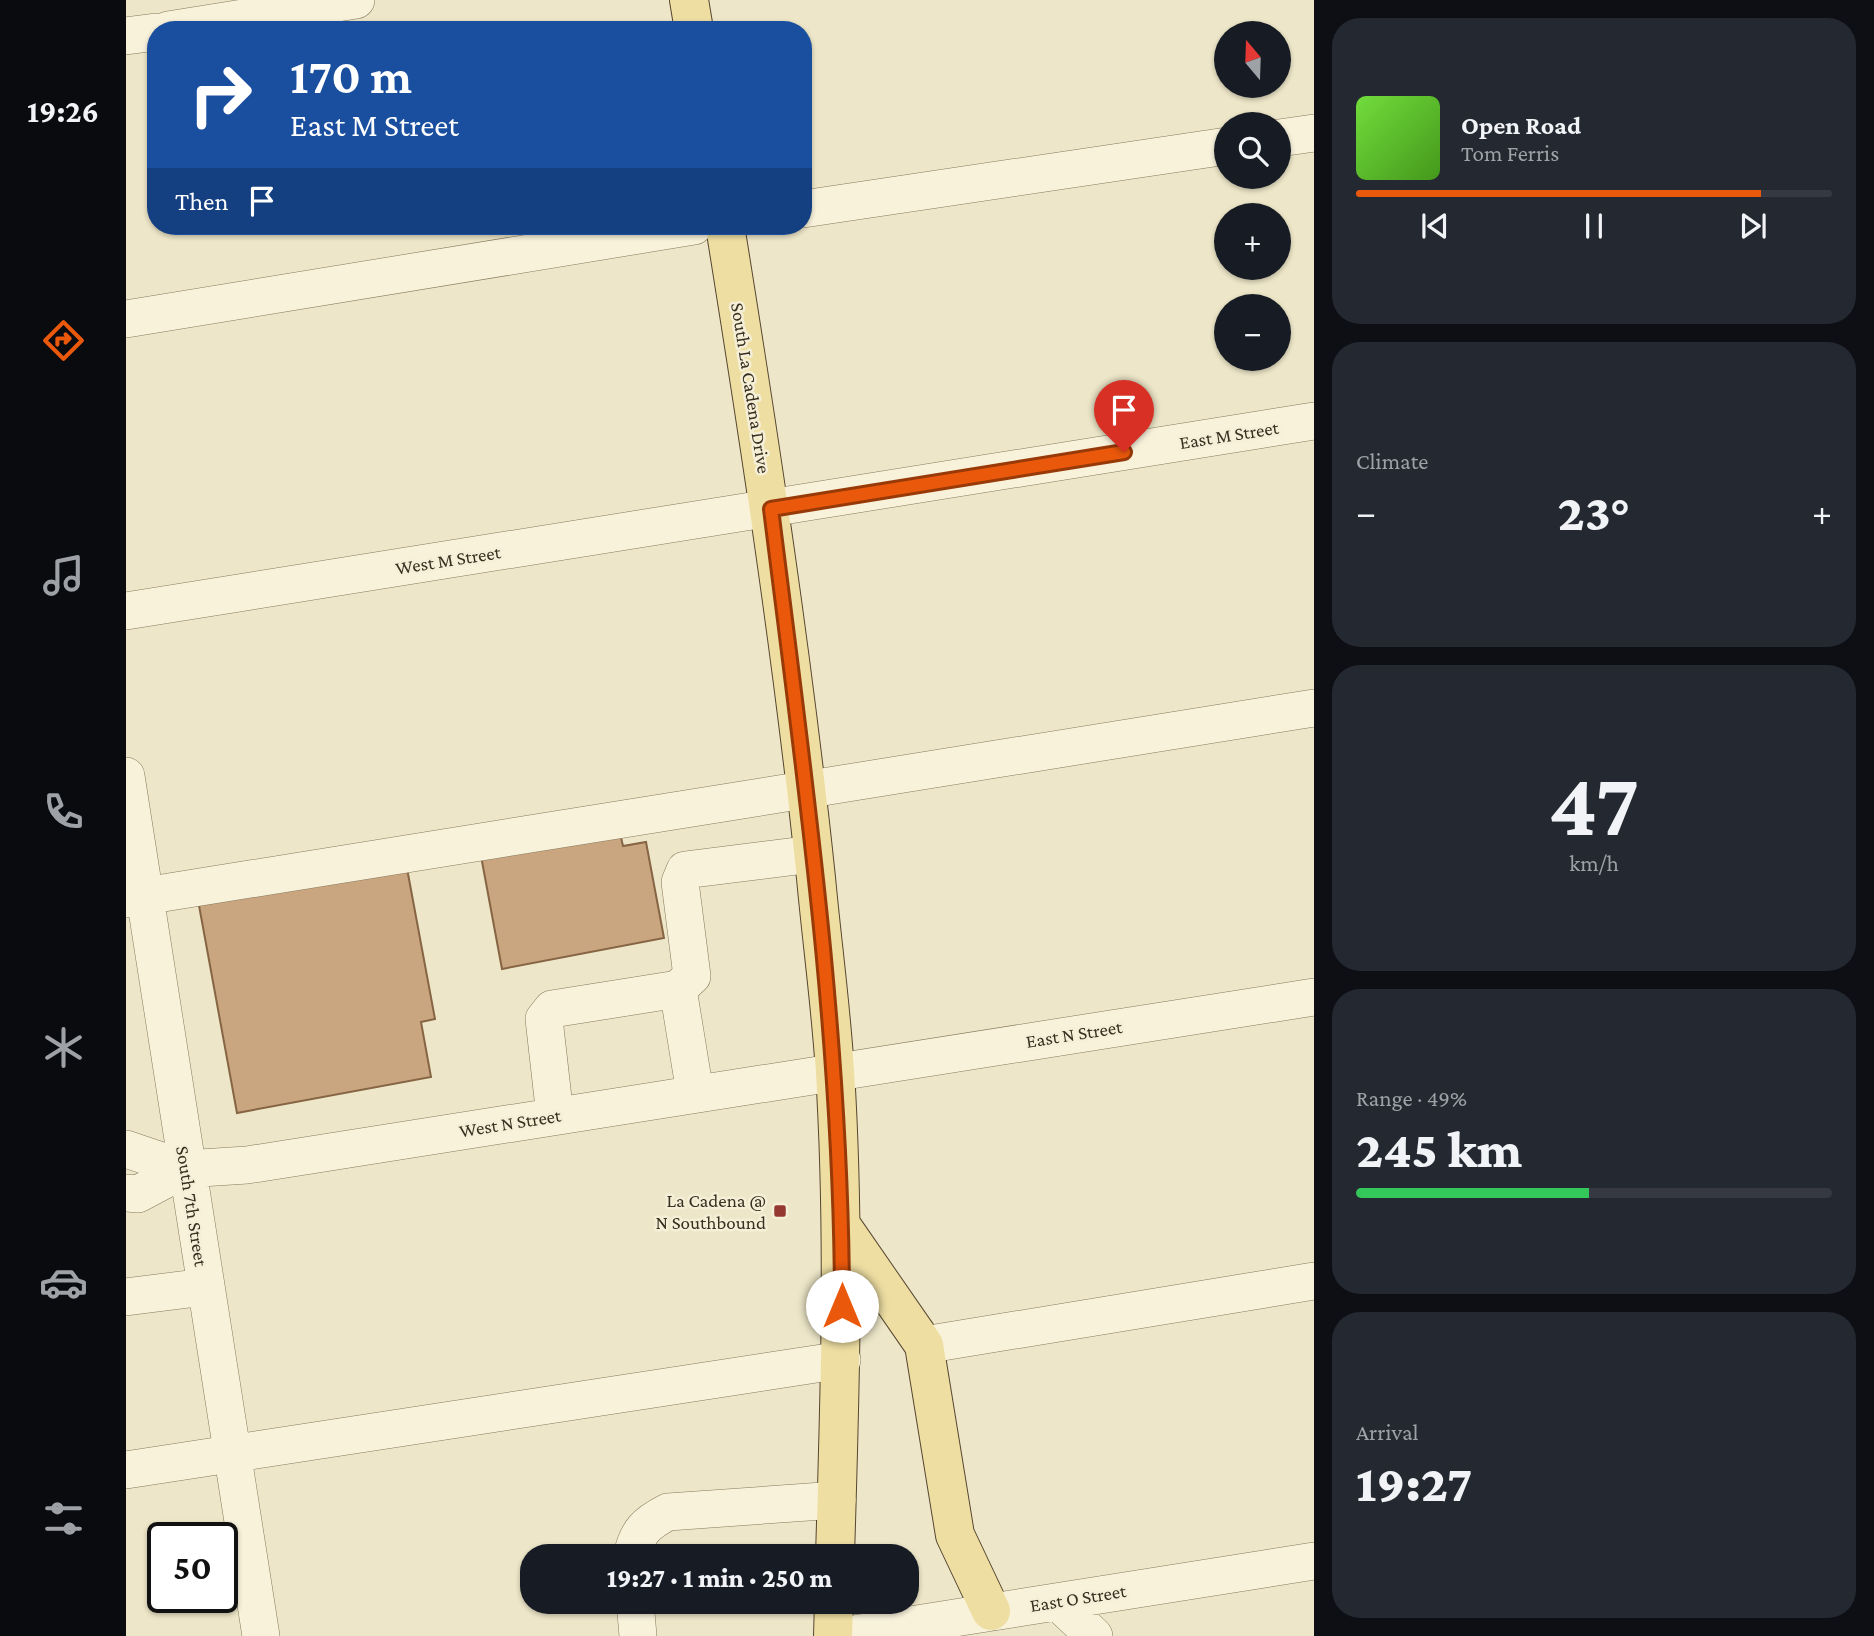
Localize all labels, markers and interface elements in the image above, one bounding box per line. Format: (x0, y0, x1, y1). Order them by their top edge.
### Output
north arrow (1214, 21, 1292, 98)
map controls (1214, 21, 1291, 371)
icon: right (175, 49, 266, 140)
text: 170 m (290, 49, 412, 104)
text: 19:26 (27, 93, 99, 129)
text: East M Street (290, 107, 459, 143)
text: Open Road (1461, 111, 1581, 140)
button: search (1214, 112, 1291, 189)
text: Tom Ferris (1461, 140, 1559, 166)
icon: arrive (243, 182, 281, 220)
text: Then (175, 187, 229, 216)
button: + (1214, 203, 1291, 280)
icon: previous (1416, 207, 1454, 245)
icon: pause (1575, 207, 1613, 245)
icon: next (1734, 207, 1772, 245)
button: − (1214, 294, 1291, 371)
street label: South La Cadena Drive (727, 301, 775, 475)
icon: directions (39, 316, 88, 365)
pin (1094, 380, 1154, 452)
icon: arrive (1105, 391, 1143, 429)
street label: East M Street (1178, 417, 1281, 453)
text: Climate (1356, 448, 1428, 474)
text: 23° (1558, 483, 1630, 541)
text: − (1356, 491, 1376, 533)
text: + (1812, 491, 1832, 533)
street label: West M Street (394, 541, 503, 579)
icon: music (39, 551, 88, 600)
text: 47 (1549, 753, 1639, 855)
icon: phone (39, 787, 88, 836)
text: km/h (1569, 850, 1619, 876)
street label: East N Street (1024, 1016, 1124, 1052)
icon: climate (39, 1023, 88, 1072)
text: Range · 49% (1356, 1085, 1467, 1111)
street label: West N Street (458, 1104, 563, 1141)
text: 245 km (1356, 1120, 1522, 1178)
street label: South 7th Street (172, 1144, 212, 1268)
place label: La Cadena @ N Southbound (656, 1190, 766, 1233)
marker: La Cadena @ N Southbound (772, 1203, 788, 1219)
icon: car (39, 1258, 88, 1307)
position arrow (805, 1269, 879, 1343)
text: Arrival (1356, 1419, 1419, 1445)
text: 19:27 (1356, 1454, 1472, 1512)
icon: filters (39, 1494, 88, 1543)
speed limit sign: 50 (147, 1522, 238, 1613)
text: 19:27 · 1 min · 250 m (607, 1564, 832, 1593)
street label: East O Street (1028, 1580, 1128, 1616)

